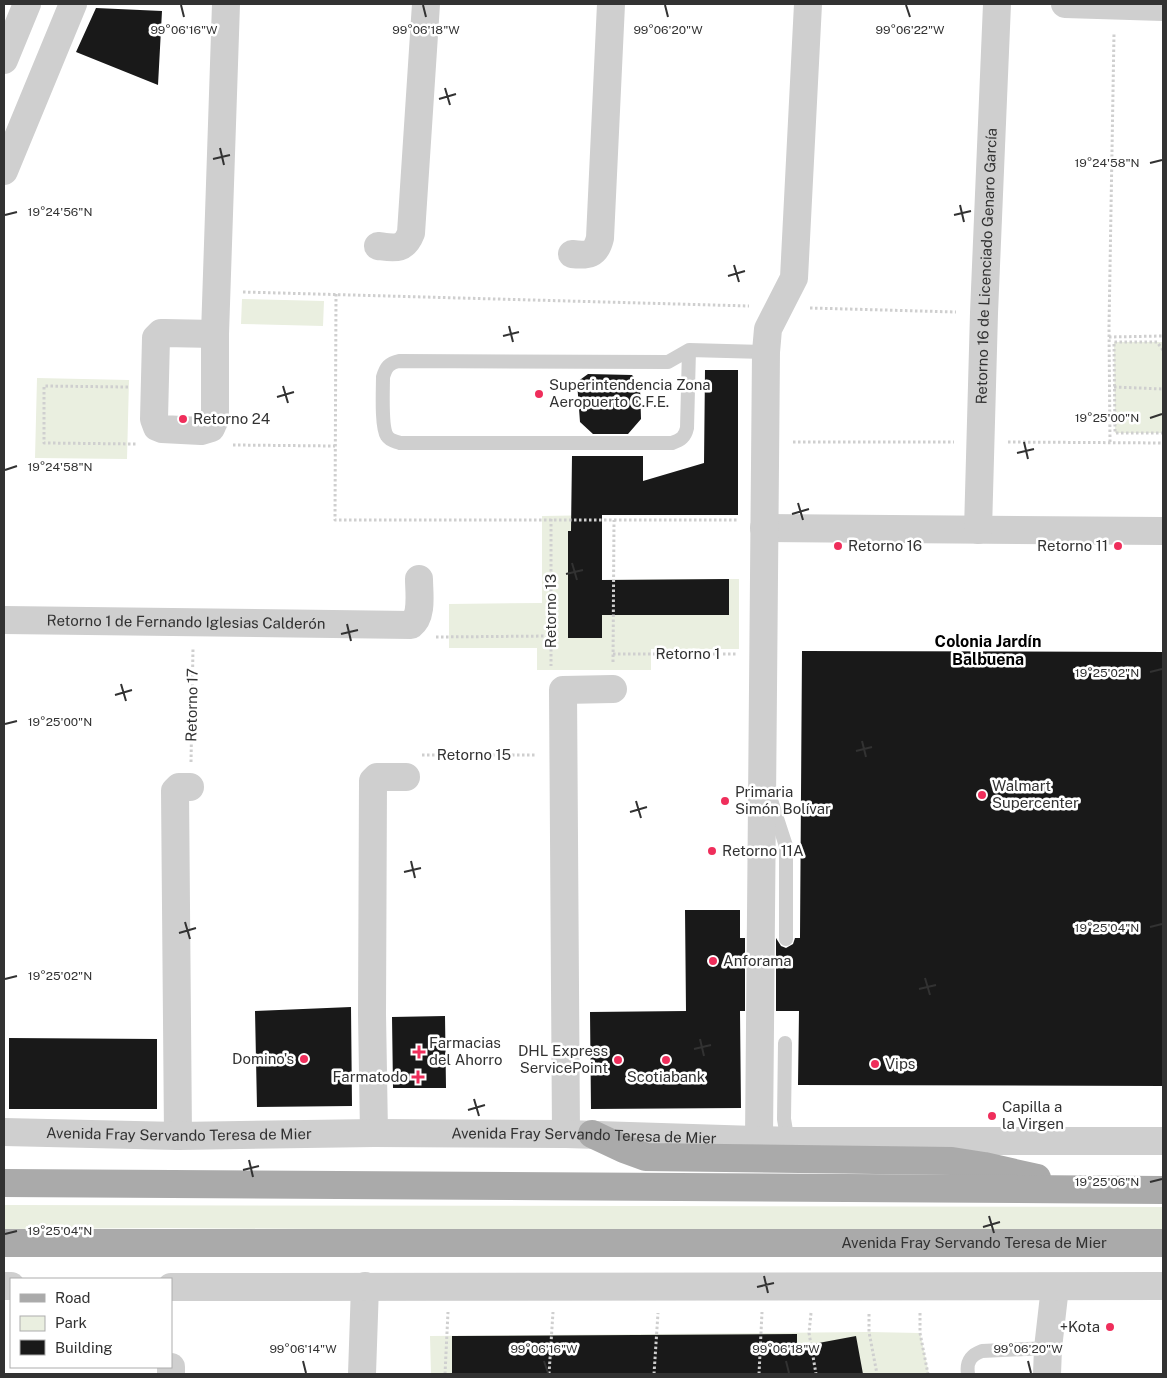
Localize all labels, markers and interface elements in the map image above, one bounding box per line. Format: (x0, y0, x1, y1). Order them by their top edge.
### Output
text: 99°06'16"W (150, 23, 218, 37)
text: 99°06'18"W (392, 23, 460, 37)
text: 99°06'20"W (633, 23, 703, 37)
text: 99°06'22"W (875, 23, 945, 37)
street label: Retorno 16 de Licenciado Genaro García (972, 128, 1000, 405)
text: 19°24'58"N (1074, 156, 1140, 170)
text: 19°24'56"N (28, 205, 92, 219)
place label: Superintendencia Zona Aeropuerto C.F.E. (549, 376, 711, 410)
marker: Superintendencia Zona Aeropuerto C.F.E. (533, 388, 545, 400)
place label: Retorno 24 (193, 410, 270, 427)
text: 19°25'00"N (1075, 411, 1139, 425)
marker: Retorno 24 (177, 413, 189, 425)
text: 19°24'58"N (27, 460, 93, 474)
place label: Retorno 16 (848, 537, 922, 554)
place label: Retorno 11 (1037, 537, 1108, 554)
marker: Retorno 16 (832, 540, 844, 552)
marker: Retorno 11 (1112, 540, 1124, 552)
street label: Retorno 13 (542, 574, 559, 648)
street label: Retorno 1 de Fernando Iglesias Calderón (46, 612, 326, 632)
district label: Colonia Jardín Balbuena (935, 632, 1041, 669)
street label: Retorno 1 (656, 645, 720, 662)
text: 19°25'02"N (1075, 666, 1139, 680)
street label: Retorno 17 (182, 668, 201, 742)
text: 19°25'00"N (28, 715, 92, 729)
street label: Retorno 15 (437, 746, 511, 763)
place label: Walmart Supercenter (992, 777, 1079, 811)
place label: Primaria Simón Bolívar (735, 783, 831, 817)
marker: Walmart Supercenter (976, 789, 988, 801)
marker: Primaria Simón Bolívar (719, 795, 731, 807)
place label: Retorno 11A (722, 842, 804, 859)
marker: Retorno 11A (706, 845, 718, 857)
text: 19°25'04"N (1075, 921, 1139, 935)
place label: Anforama (723, 952, 792, 969)
marker: Anforama (707, 955, 719, 967)
text: 19°25'02"N (28, 969, 92, 983)
place label: Farmacias del Ahorro (429, 1034, 503, 1068)
place label: DHL Express ServicePoint (518, 1042, 608, 1076)
marker: Farmacias del Ahorro (413, 1046, 425, 1058)
place label: Domino's (232, 1050, 294, 1067)
marker: Domino's (298, 1053, 310, 1065)
marker: DHL Express ServicePoint (612, 1054, 624, 1066)
marker: Scotiabank (660, 1054, 672, 1066)
place label: Vips (885, 1055, 915, 1072)
marker: Vips (869, 1058, 881, 1070)
place label: Farmatodo (333, 1068, 408, 1085)
place label: Scotiabank (627, 1068, 705, 1085)
marker: Farmatodo (412, 1071, 424, 1083)
place label: Capilla a la Virgen (1002, 1098, 1064, 1132)
marker: Capilla a la Virgen (986, 1110, 998, 1122)
street label: Avenida Fray Servando Teresa de Mier (46, 1124, 312, 1144)
street label: Avenida Fray Servando Teresa de Mier (451, 1124, 717, 1147)
text: 19°25'06"N (1075, 1175, 1139, 1189)
text: 19°25'04"N (28, 1224, 92, 1238)
street label: Avenida Fray Servando Teresa de Mier (841, 1234, 1107, 1251)
legend (10, 1278, 172, 1368)
text: Road (55, 1289, 91, 1306)
text: Park (55, 1314, 87, 1331)
place label: +Kota (1060, 1318, 1100, 1335)
marker: +Kota (1104, 1321, 1116, 1333)
text: Building (55, 1339, 113, 1356)
text: 99°06'14"W (269, 1342, 337, 1356)
text: 99°06'16"W (510, 1342, 578, 1356)
text: 99°06'18"W (752, 1342, 820, 1356)
text: 99°06'20"W (993, 1342, 1063, 1356)

